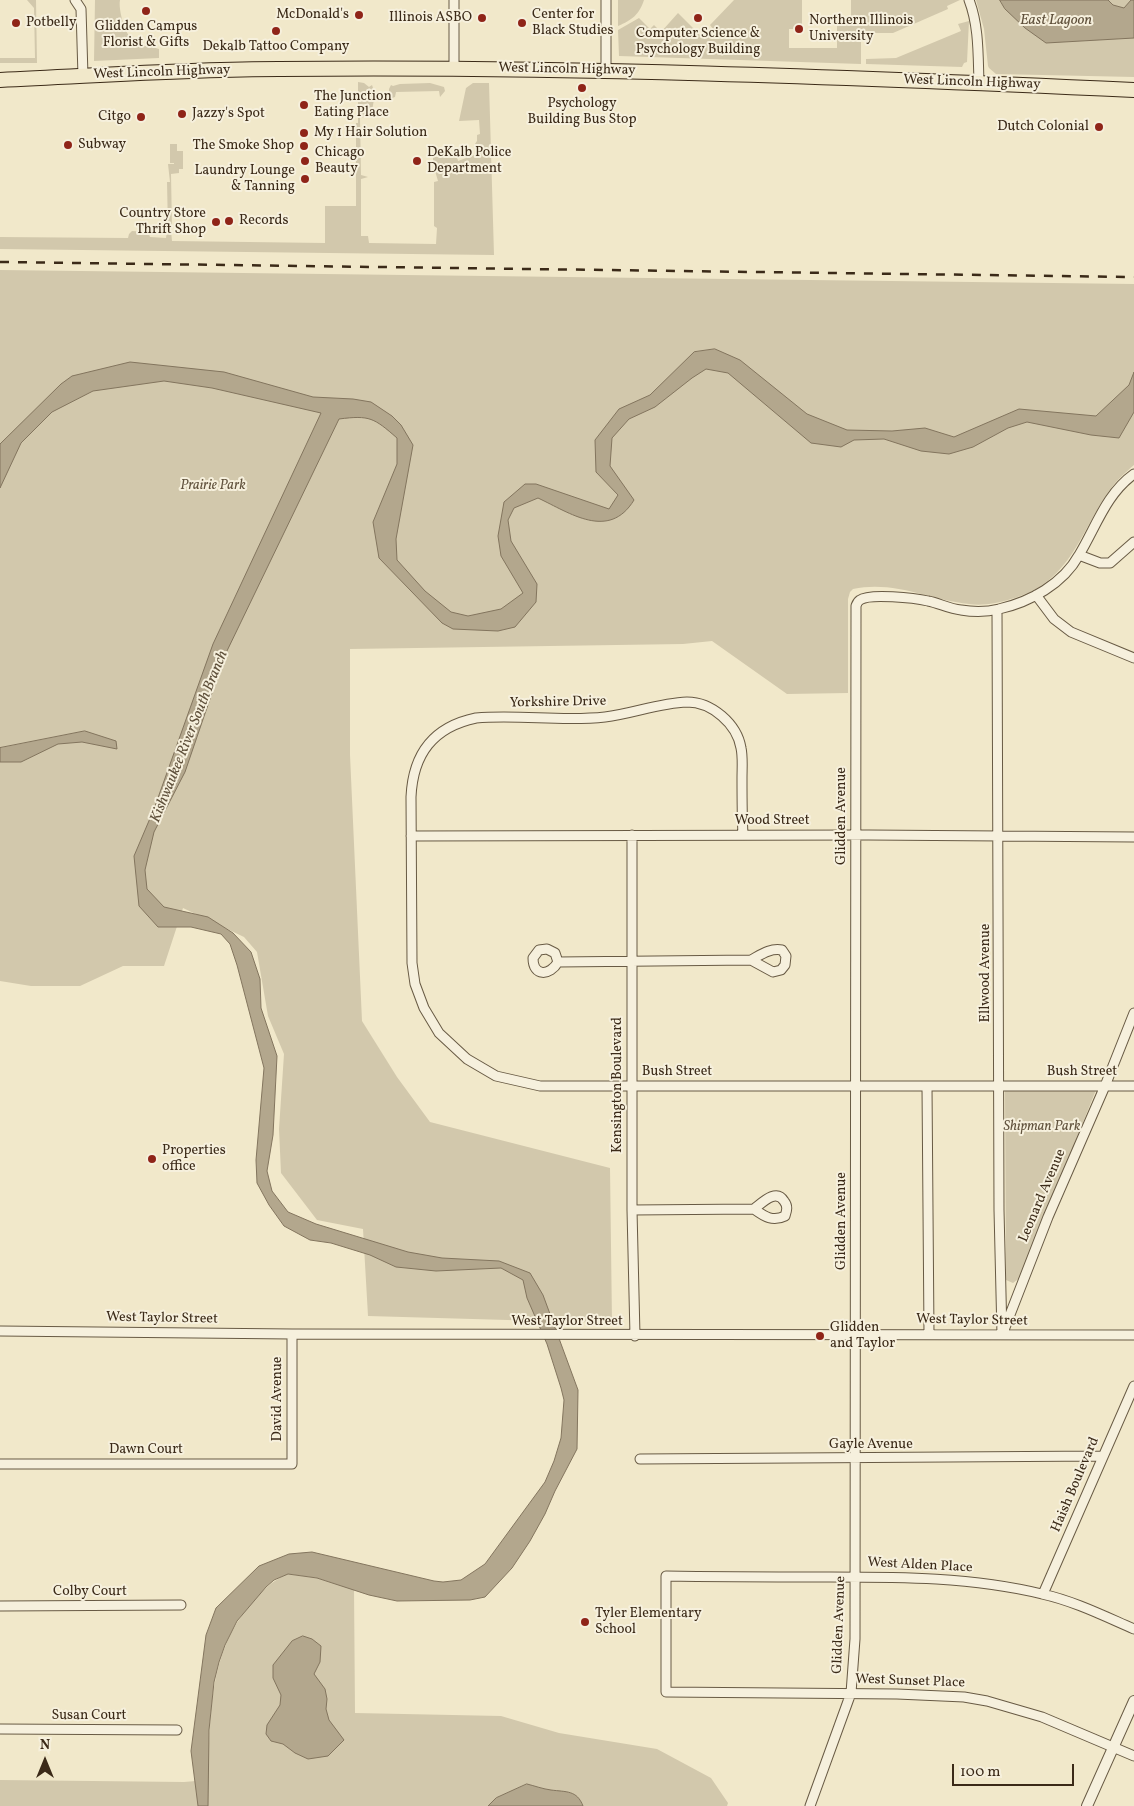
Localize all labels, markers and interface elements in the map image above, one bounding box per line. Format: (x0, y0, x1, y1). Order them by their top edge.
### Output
marker: Glidden Campus Florist & Gifts (140, 5, 152, 17)
place label: McDonald's (276, 7, 349, 23)
place label: Center for Black Studies (532, 7, 613, 40)
marker: McDonald's (353, 9, 365, 21)
place label: Illinois ASBO (389, 10, 472, 26)
marker: Illinois ASBO (476, 12, 488, 24)
marker: Computer Science & Psychology Building (692, 12, 704, 24)
water label: East Lagoon (1020, 12, 1092, 30)
place label: Northern Illinois University (809, 13, 913, 46)
place label: Potbelly (26, 15, 76, 31)
marker: Potbelly (10, 17, 22, 29)
marker: Center for Black Studies (516, 17, 528, 29)
place label: Glidden Campus Florist & Gifts (95, 19, 197, 52)
marker: Northern Illinois University (793, 23, 805, 35)
marker: Dekalb Tattoo Company (270, 25, 282, 37)
place label: Computer Science & Psychology Building (636, 26, 760, 58)
place label: Dekalb Tattoo Company (203, 39, 349, 55)
street label: West Lincoln Highway (498, 60, 636, 80)
street label: West Lincoln Highway (93, 62, 231, 84)
street label: West Lincoln Highway (903, 72, 1041, 94)
marker: Psychology Building Bus Stop (576, 82, 588, 94)
place label: The Junction Eating Place (314, 89, 392, 121)
place label: Psychology Building Bus Stop (528, 96, 636, 128)
marker: The Junction Eating Place (298, 99, 310, 111)
place label: Jazzy's Spot (192, 106, 265, 122)
marker: Jazzy's Spot (176, 108, 188, 120)
place label: Citgo (98, 109, 131, 125)
marker: Citgo (135, 111, 147, 123)
place label: Dutch Colonial (997, 119, 1089, 135)
marker: Dutch Colonial (1093, 121, 1105, 133)
place label: My 1 Hair Solution (314, 125, 427, 141)
marker: My 1 Hair Solution (298, 127, 310, 139)
place label: Subway (78, 137, 126, 153)
place label: The Smoke Shop (192, 138, 294, 154)
marker: Subway (62, 139, 74, 151)
marker: The Smoke Shop (298, 140, 310, 152)
place label: Chicago Beauty (315, 145, 365, 178)
place label: DeKalb Police Department (427, 145, 511, 178)
marker: Chicago Beauty (299, 155, 311, 167)
marker: DeKalb Police Department (411, 155, 423, 167)
place label: Laundry Lounge & Tanning (194, 163, 295, 196)
marker: Laundry Lounge & Tanning (299, 173, 311, 185)
place label: Country Store Thrift Shop (120, 206, 206, 238)
place label: Records (239, 213, 288, 229)
marker: Records (223, 215, 235, 227)
marker: Country Store Thrift Shop (210, 216, 222, 228)
park label: Prairie Park (180, 478, 246, 494)
water label: Kishwaukee River South Branch (147, 649, 233, 825)
street label: Yorkshire Drive (510, 694, 606, 712)
street label: Glidden Avenue (834, 767, 850, 865)
street label: Wood Street (734, 813, 810, 829)
street label: Ellwood Avenue (978, 924, 994, 1022)
street label: Kensington Boulevard (610, 1017, 626, 1153)
street label: Bush Street (642, 1064, 712, 1080)
street label: Bush Street (1047, 1064, 1117, 1080)
park label: Shipman Park (1004, 1119, 1080, 1135)
place label: Properties office (162, 1143, 226, 1176)
street label: Leonard Avenue (1016, 1147, 1070, 1245)
marker: Properties office (146, 1153, 158, 1165)
street label: Glidden Avenue (834, 1172, 850, 1270)
street label: West Taylor Street (106, 1310, 218, 1328)
street label: West Taylor Street (916, 1312, 1028, 1330)
street label: West Taylor Street (511, 1314, 623, 1330)
place label: Glidden and Taylor (830, 1320, 895, 1352)
marker: Glidden and Taylor (814, 1330, 826, 1342)
street label: David Avenue (270, 1357, 286, 1441)
street label: Haish Boulevard (1048, 1435, 1104, 1535)
street label: Gayle Avenue (829, 1437, 913, 1453)
street label: Dawn Court (109, 1442, 183, 1458)
street label: West Alden Place (867, 1555, 973, 1577)
street label: Glidden Avenue (830, 1576, 850, 1674)
street label: Colby Court (53, 1584, 127, 1600)
place label: Tyler Elementary School (595, 1606, 701, 1638)
marker: Tyler Elementary School (579, 1616, 591, 1628)
street label: West Sunset Place (855, 1672, 965, 1692)
street label: Susan Court (51, 1708, 127, 1724)
north arrow (20, 1736, 70, 1786)
text: N (40, 1736, 50, 1755)
scale bar (954, 1754, 1076, 1786)
text: 100 m (960, 1762, 1000, 1783)

